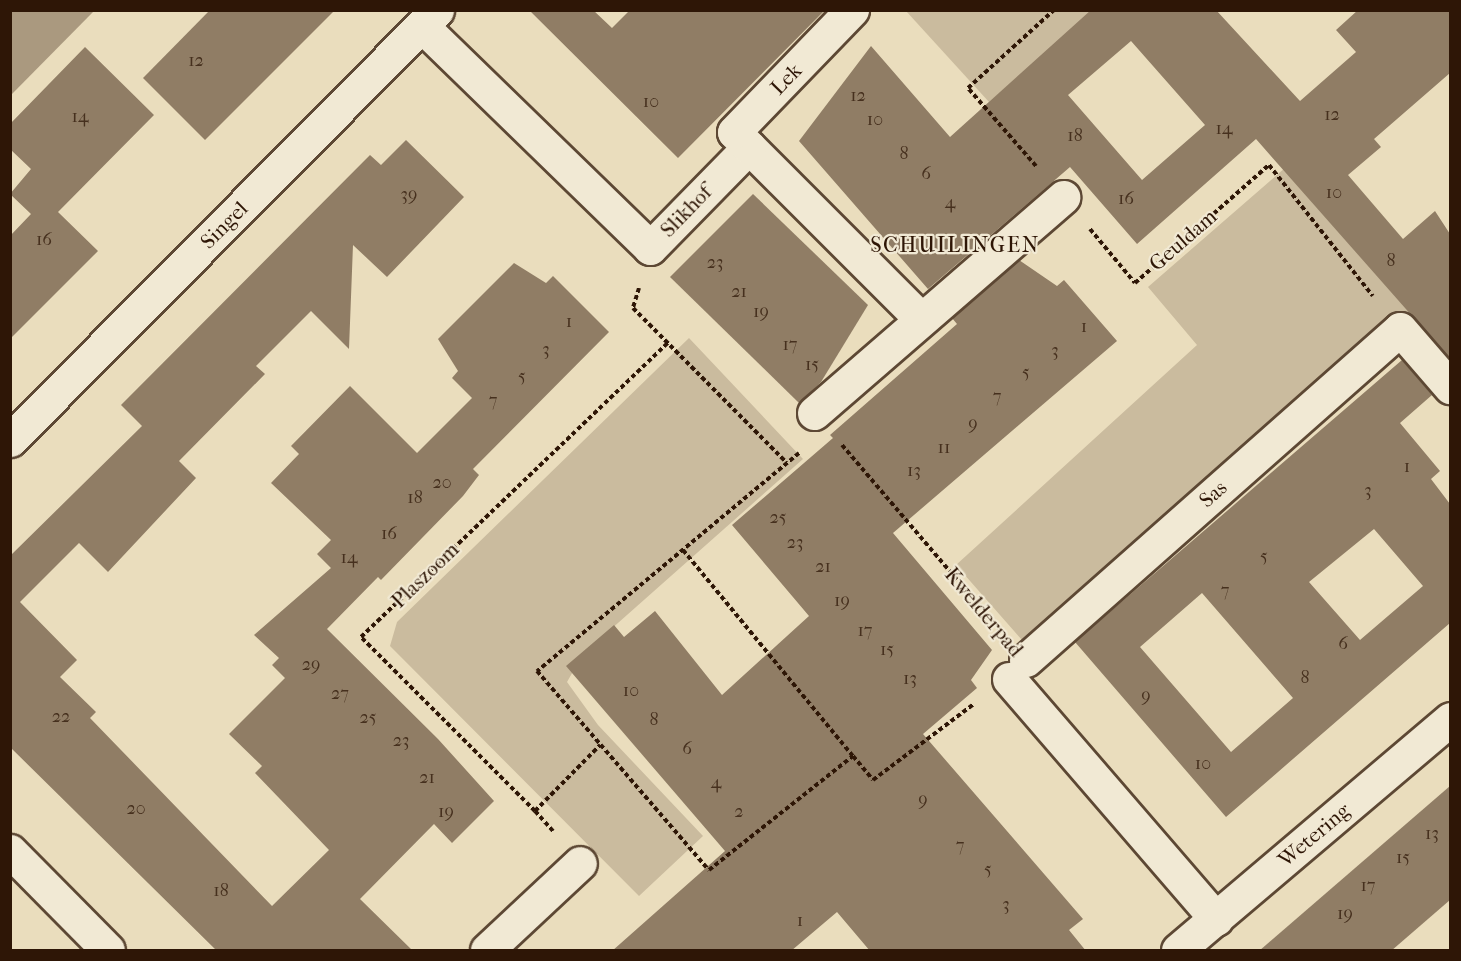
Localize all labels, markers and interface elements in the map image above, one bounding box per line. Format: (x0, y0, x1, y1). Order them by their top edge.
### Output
house number: 12 (188, 50, 204, 72)
street label: Lek (765, 58, 807, 100)
house number: 12 (850, 85, 866, 107)
house number: 10 (643, 91, 659, 113)
house number: 12 (1324, 104, 1340, 126)
house number: 14 (71, 106, 89, 128)
house number: 10 (867, 109, 883, 131)
house number: 14 (1215, 118, 1233, 140)
house number: 18 (1067, 125, 1083, 147)
house number: 8 (899, 143, 909, 165)
house number: 6 (921, 163, 931, 185)
street label: Slikhof (655, 180, 717, 242)
house number: 10 (1326, 182, 1342, 204)
house number: 39 (401, 184, 417, 206)
house number: 16 (1118, 188, 1134, 210)
house number: 4 (945, 192, 955, 214)
street label: Singel (195, 196, 253, 254)
street label: Geuldam (1144, 204, 1222, 276)
house number: 16 (36, 229, 52, 251)
district label: SCHUILINGEN (870, 233, 1040, 259)
house number: 8 (1386, 250, 1396, 272)
house number: 23 (707, 252, 723, 274)
house number: 21 (731, 281, 747, 303)
house number: 19 (753, 301, 769, 323)
house number: 1 (566, 311, 572, 333)
house number: 1 (1081, 316, 1087, 338)
house number: 17 (782, 334, 798, 356)
house number: 3 (542, 339, 550, 361)
house number: 3 (1051, 340, 1059, 362)
house number: 15 (805, 354, 819, 376)
house number: 5 (1022, 362, 1030, 384)
house number: 5 (518, 366, 526, 388)
house number: 7 (993, 386, 1001, 408)
house number: 7 (489, 390, 497, 412)
house number: 9 (968, 413, 978, 435)
house number: 11 (938, 437, 950, 459)
house number: 1 (1404, 456, 1410, 478)
house number: 13 (907, 460, 921, 482)
house number: 20 (432, 472, 452, 494)
street label: Sas (1194, 475, 1232, 513)
house number: 3 (1364, 480, 1372, 502)
house number: 18 (407, 487, 423, 509)
house number: 25 (769, 507, 787, 529)
house number: 16 (381, 523, 397, 545)
house number: 23 (787, 532, 803, 554)
street label: Plaszoom (386, 537, 464, 613)
house number: 5 (1260, 546, 1268, 568)
house number: 14 (340, 547, 358, 569)
house number: 21 (815, 556, 831, 578)
street label: Kwelderpad (939, 562, 1029, 662)
house number: 7 (1221, 580, 1229, 602)
house number: 19 (834, 590, 850, 612)
house number: 17 (857, 620, 873, 642)
house number: 6 (1338, 633, 1348, 655)
house number: 15 (880, 639, 894, 661)
house number: 29 (302, 654, 320, 676)
house number: 8 (1300, 667, 1310, 689)
house number: 13 (903, 668, 917, 690)
house number: 10 (623, 680, 639, 702)
house number: 27 (331, 683, 349, 705)
house number: 9 (1141, 685, 1151, 707)
house number: 22 (52, 706, 70, 728)
house number: 25 (359, 707, 377, 729)
house number: 8 (649, 709, 659, 731)
house number: 23 (393, 730, 409, 752)
house number: 6 (682, 738, 692, 760)
house number: 10 (1195, 753, 1211, 775)
house number: 21 (419, 767, 435, 789)
house number: 4 (711, 772, 721, 794)
house number: 9 (918, 789, 928, 811)
house number: 20 (126, 798, 146, 820)
street label: Wetering (1273, 798, 1355, 872)
house number: 19 (438, 801, 454, 823)
house number: 2 (734, 801, 744, 823)
house number: 13 (1425, 823, 1439, 845)
house number: 7 (956, 835, 964, 857)
house number: 15 (1396, 847, 1410, 869)
house number: 5 (984, 859, 992, 881)
house number: 17 (1360, 875, 1376, 897)
house number: 18 (213, 880, 229, 902)
house number: 3 (1002, 894, 1010, 916)
house number: 19 (1337, 903, 1353, 925)
house number: 1 (797, 910, 803, 932)

